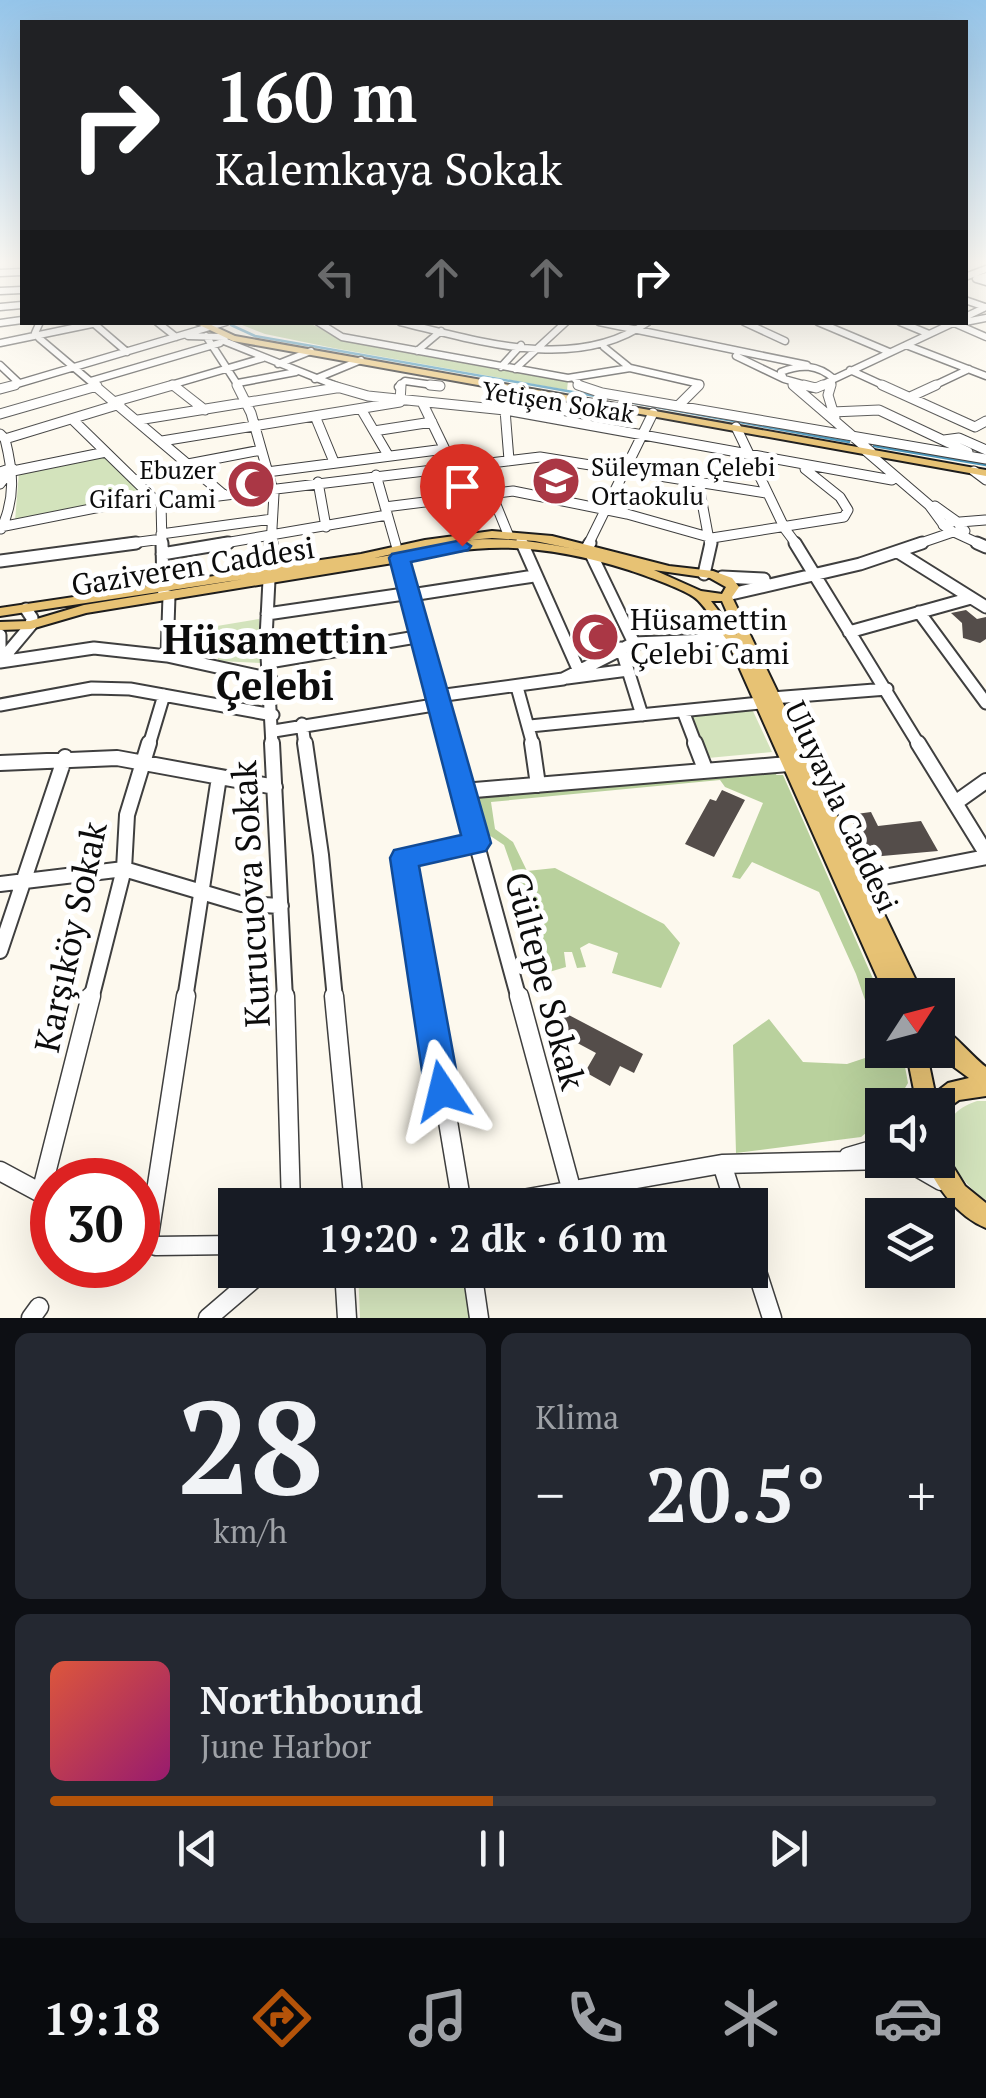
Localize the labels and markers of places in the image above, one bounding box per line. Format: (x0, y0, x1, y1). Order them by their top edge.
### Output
pin (420, 444, 505, 547)
place label: Süleyman Çelebi Ortaokulu (591, 450, 775, 512)
place label: Ebuzer Gifari Cami (89, 453, 216, 515)
school or university icon: Süleyman Çelebi Ortaokulu (530, 455, 582, 507)
mosque icon: Ebuzer Gifari Cami (225, 458, 277, 510)
place label: Hüsamettin Çelebi Cami (630, 599, 790, 673)
mosque icon: Hüsamettin Çelebi Cami (569, 611, 621, 663)

